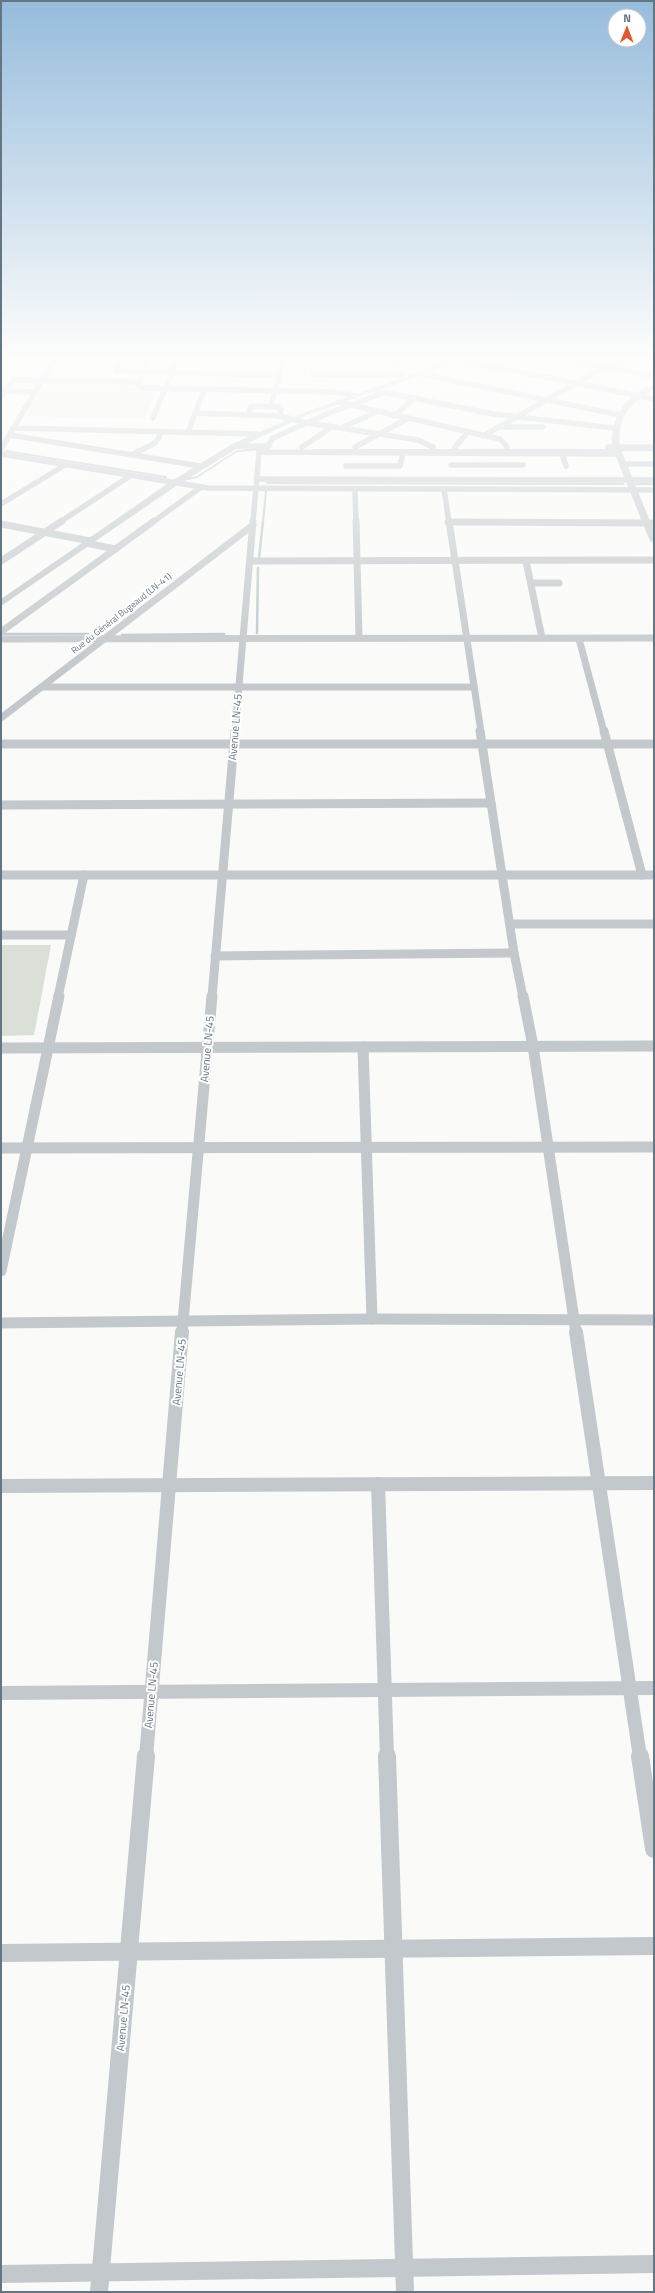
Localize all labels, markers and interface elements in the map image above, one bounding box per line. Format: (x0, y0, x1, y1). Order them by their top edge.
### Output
north arrow (607, 8, 647, 48)
text: N (623, 10, 631, 26)
street label: Rue du Général Bugeaud (LN-41) (68, 570, 174, 656)
street label: Avenue LN-45 (224, 693, 246, 761)
street label: Avenue LN-45 (196, 1015, 218, 1083)
street label: Avenue LN-45 (168, 1338, 190, 1406)
street label: Avenue LN-45 (140, 1661, 162, 1729)
street label: Avenue LN-45 (112, 1984, 134, 2052)

